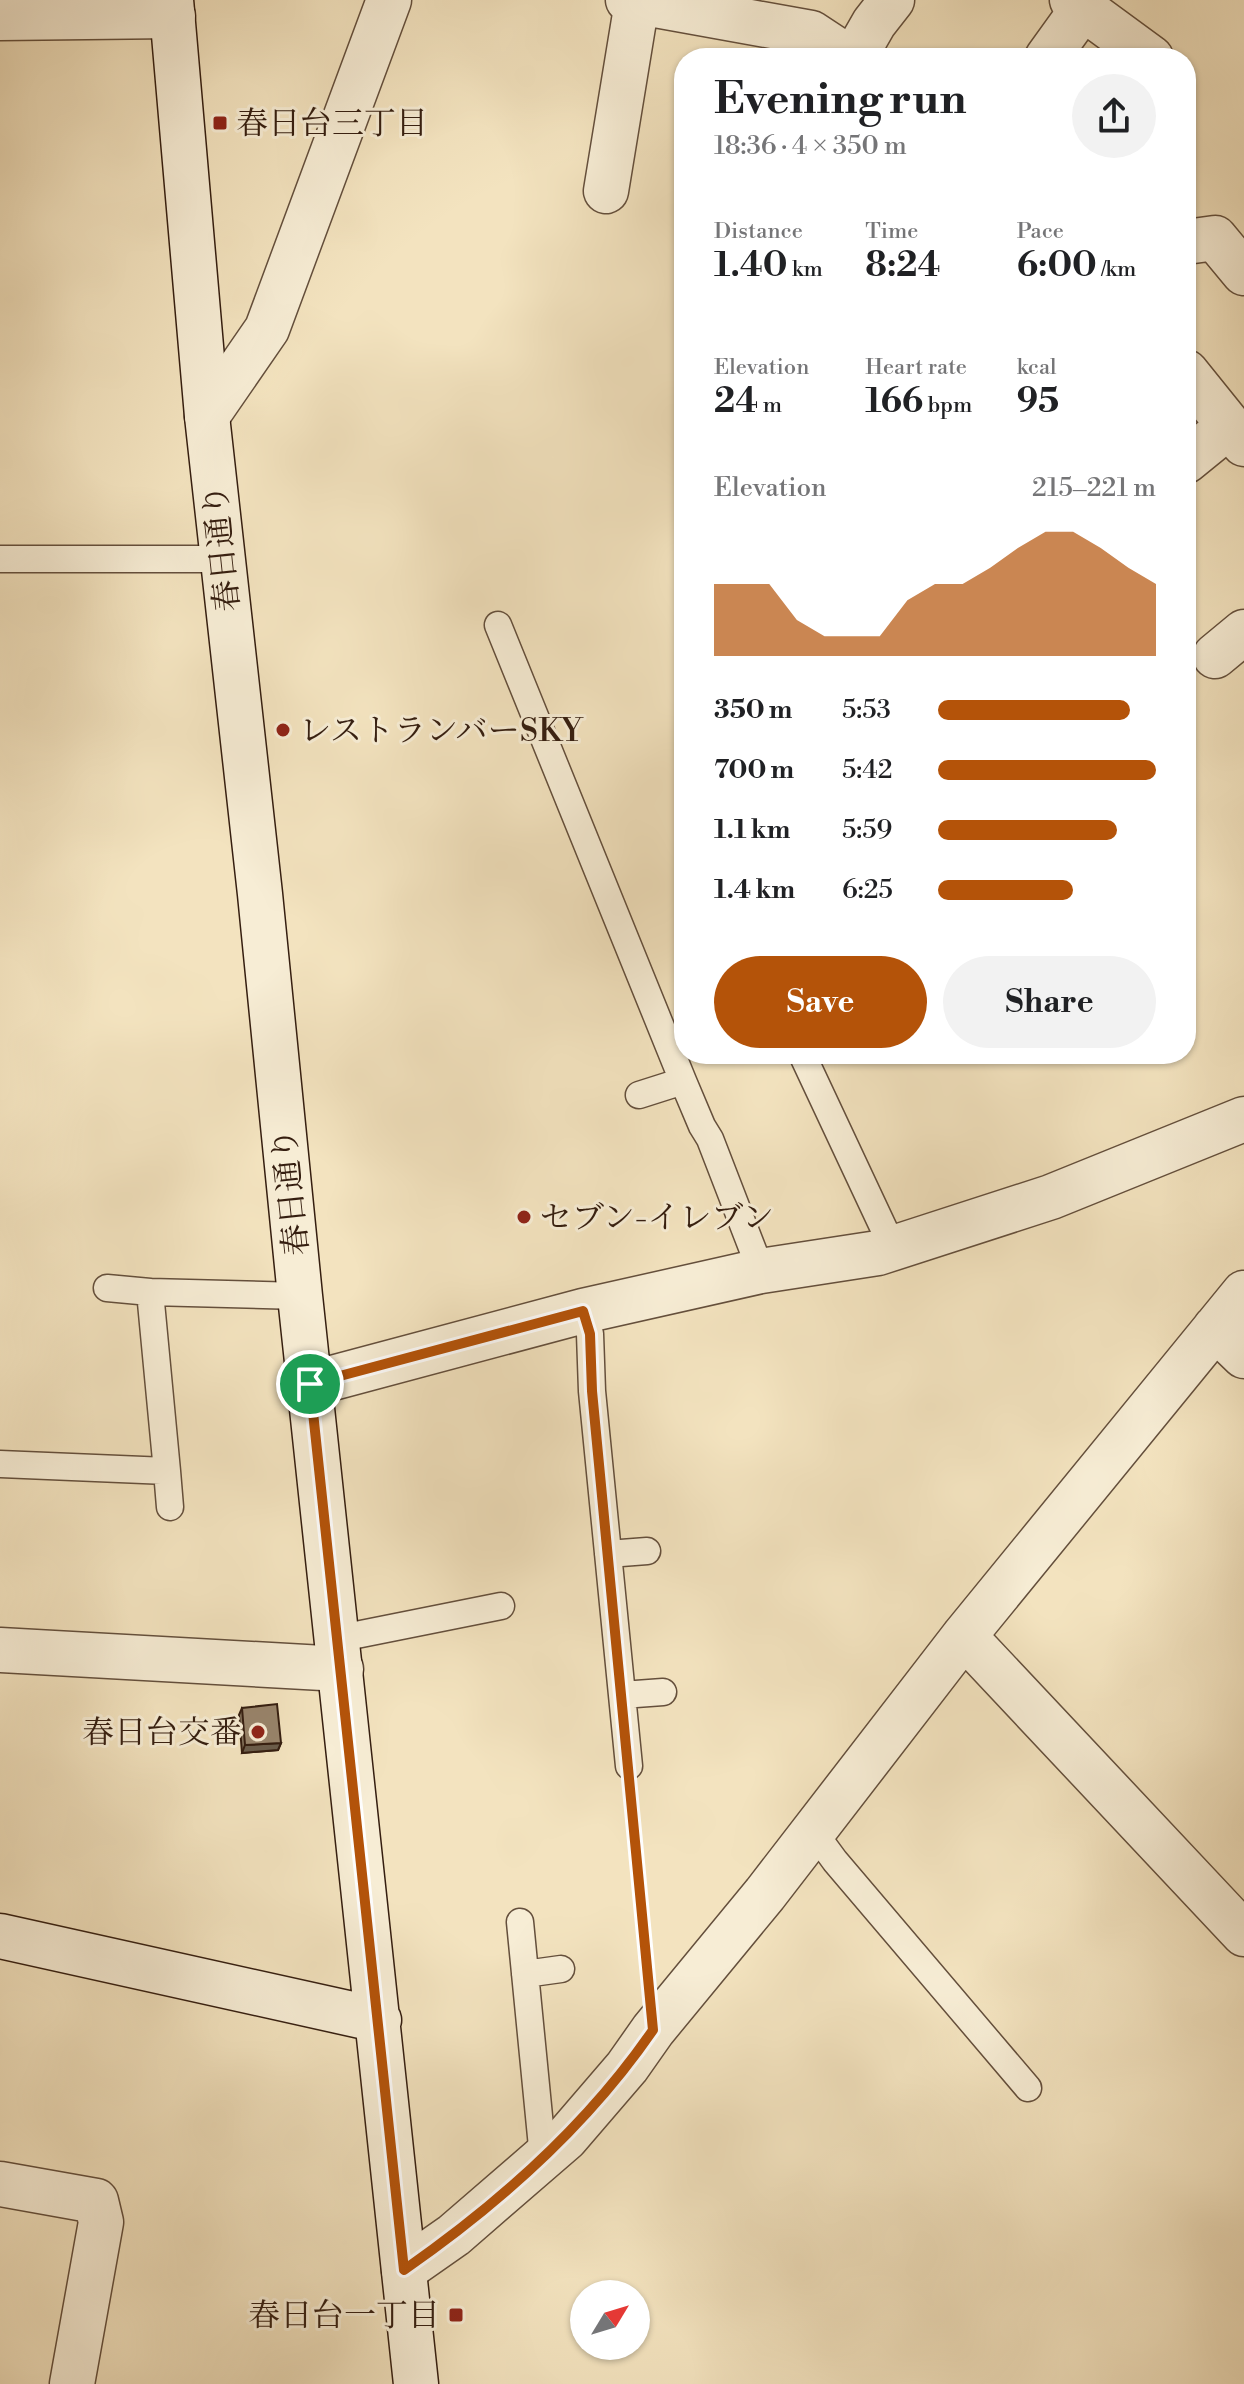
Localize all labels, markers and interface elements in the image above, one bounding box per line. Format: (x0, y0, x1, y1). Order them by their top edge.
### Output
text: Evening run (714, 72, 967, 127)
button: share (1072, 74, 1156, 158)
place label: 春日台三丁目 (236, 104, 428, 144)
marker: 春日台三丁目 (211, 114, 229, 132)
text: 18:36 · 4 × 350 m (714, 130, 907, 162)
text: Distance (714, 218, 803, 245)
text: Time (865, 218, 918, 245)
text: Pace (1017, 218, 1064, 245)
text: 1.40 (714, 245, 787, 287)
text: 8:24 (865, 245, 941, 287)
text: 6:00 (1017, 245, 1097, 287)
text: km (787, 256, 823, 283)
text: /km (1097, 256, 1136, 283)
text: Elevation (714, 354, 809, 381)
text: Heart rate (865, 354, 967, 381)
text: kcal (1017, 354, 1057, 381)
text: 24 (714, 381, 758, 423)
text: 166 (865, 381, 923, 423)
text: 95 (1017, 381, 1059, 423)
text: m (758, 392, 782, 419)
text: bpm (923, 392, 972, 419)
text: Elevation (714, 472, 827, 504)
text: 215–221 m (1032, 472, 1156, 504)
street label: 春日通り (195, 482, 249, 614)
text: 350 m (714, 694, 793, 726)
text: 5:53 (842, 694, 891, 726)
place label: レストランバーSKY (299, 711, 584, 751)
marker: レストランバーSKY (274, 721, 292, 739)
text: 700 m (714, 754, 794, 786)
text: 5:42 (842, 754, 893, 786)
text: 1.1 km (714, 814, 790, 846)
text: 5:59 (842, 814, 892, 846)
text: 1.4 km (714, 874, 795, 906)
text: 6:25 (842, 874, 893, 906)
button: Save (714, 956, 927, 1048)
button: Share (943, 956, 1156, 1048)
street label: 春日通り (264, 1126, 318, 1258)
place label: セブン-イレブン (540, 1198, 774, 1238)
marker: セブン-イレブン (515, 1208, 533, 1226)
pin (276, 1350, 344, 1418)
icon: arrive (288, 1362, 332, 1406)
place label: 春日台交番 (82, 1713, 242, 1753)
marker: 春日台交番 (249, 1723, 267, 1741)
north arrow (570, 2280, 650, 2360)
map controls (570, 2280, 650, 2360)
place label: 春日台一丁目 (248, 2296, 440, 2336)
marker: 春日台一丁目 (447, 2306, 465, 2324)

